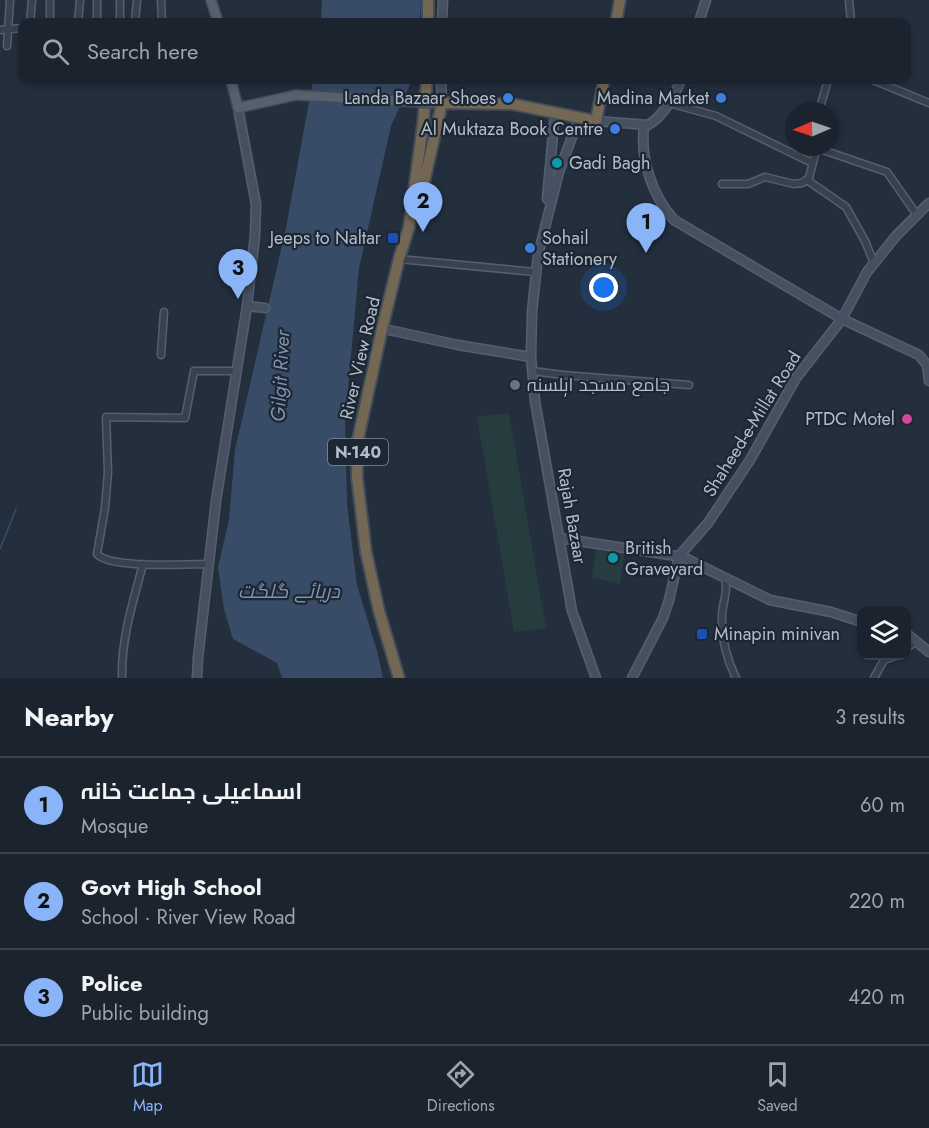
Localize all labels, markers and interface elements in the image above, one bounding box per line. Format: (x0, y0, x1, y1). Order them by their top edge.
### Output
search box (18, 18, 911, 84)
icon: search (39, 35, 72, 68)
text: Search here (87, 35, 198, 67)
place label: Landa Bazaar Shoes (344, 85, 496, 111)
place label: Madina Market (597, 85, 710, 111)
marker: Landa Bazaar Shoes (501, 91, 515, 105)
marker: Madina Market (714, 91, 728, 105)
north arrow (785, 102, 839, 156)
place label: Al Muktaza Book Centre (421, 116, 603, 142)
marker: Al Muktaza Book Centre (608, 122, 622, 136)
place label: Gadi Bagh (569, 150, 650, 176)
marker: Gadi Bagh (550, 156, 564, 170)
pin: 2 (404, 182, 442, 232)
pin: 1 (626, 204, 666, 253)
place label: Jeeps to Naltar (268, 225, 382, 251)
place label: Sohail Stationery (542, 225, 617, 272)
marker: Jeeps to Naltar (386, 231, 400, 245)
marker: Sohail Stationery (523, 241, 537, 255)
pin: 3 (218, 250, 258, 299)
your location (589, 273, 618, 302)
street label: River View Road (333, 294, 387, 422)
water label: Gilgit River (264, 328, 297, 423)
street label: Shaheed-e-Millat Road (697, 346, 807, 502)
place label: جامع مسجد اہلسنہ (527, 372, 670, 398)
marker: جامع مسجد اہلسنہ (508, 378, 522, 392)
place label: PTDC Motel (805, 406, 895, 432)
marker: PTDC Motel (900, 412, 914, 426)
road number: N-140 (328, 439, 388, 465)
street label: Rajah Bazaar (551, 466, 593, 567)
place label: British Graveyard (625, 535, 703, 582)
marker: British Graveyard (606, 551, 620, 565)
water label: دریائے گلگت (238, 577, 341, 606)
map controls (857, 606, 911, 660)
button: layers (857, 606, 911, 660)
place label: Minapin minivan (714, 621, 840, 647)
marker: Minapin minivan (695, 627, 709, 641)
text: Nearby (24, 698, 113, 736)
text: 3 results (835, 703, 905, 732)
text: اسماعیلی جماعت خانہ (81, 775, 302, 807)
text: 1 (38, 791, 49, 820)
text: 60 m (860, 791, 905, 820)
text: Mosque (81, 812, 148, 841)
text: Govt High School (81, 871, 262, 903)
text: 2 (37, 887, 50, 916)
text: 220 m (849, 887, 905, 916)
text: School · River View Road (81, 903, 296, 932)
text: Police (81, 967, 143, 999)
text: 3 (37, 983, 50, 1012)
text: 420 m (848, 983, 905, 1012)
text: Public building (81, 999, 209, 1028)
tab: Map (131, 1058, 164, 1117)
tab: Directions (427, 1058, 495, 1117)
tab: Saved (757, 1058, 798, 1117)

